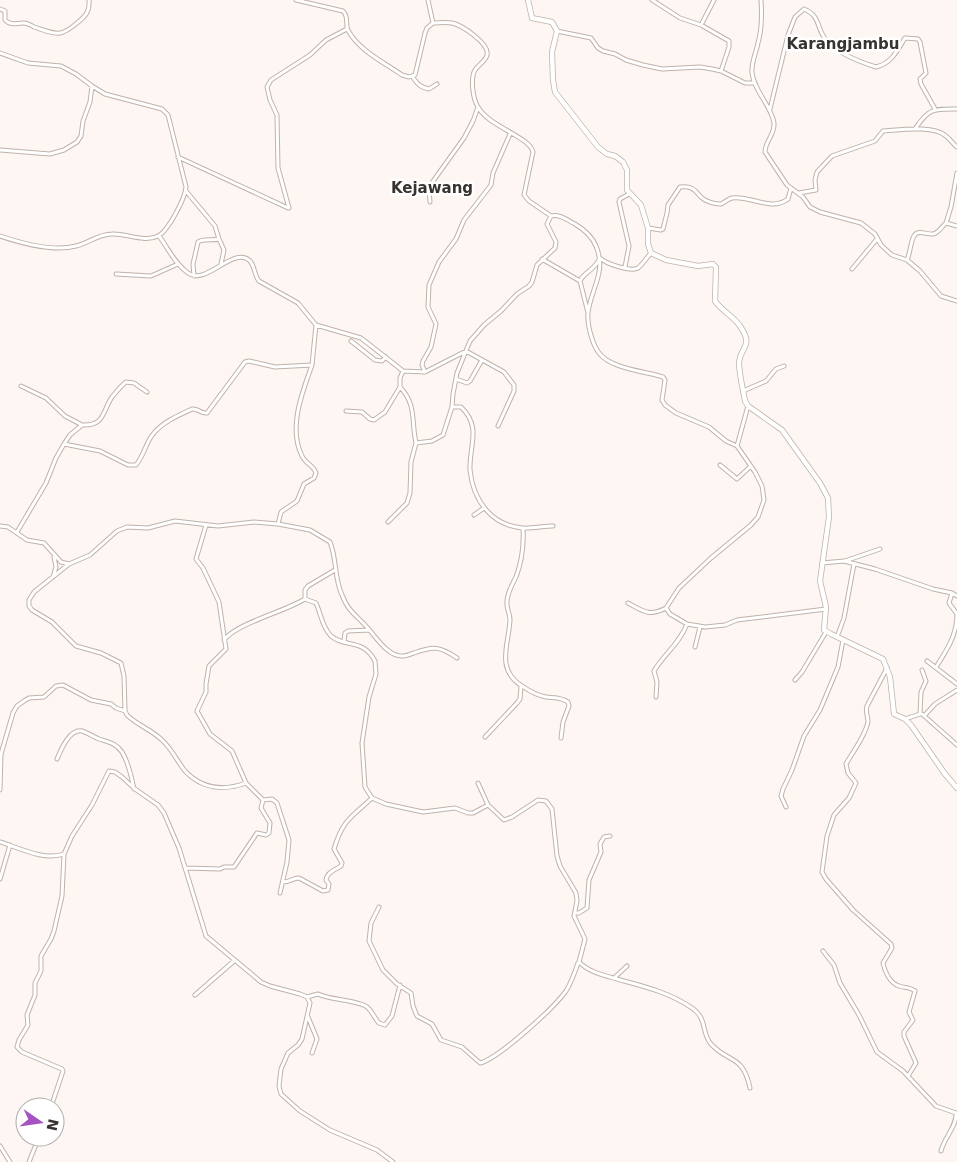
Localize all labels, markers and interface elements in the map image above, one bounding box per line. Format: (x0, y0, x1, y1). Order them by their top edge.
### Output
district label: Karangjambu (787, 35, 900, 53)
district label: Kejawang (391, 179, 473, 197)
north arrow (15, 1097, 65, 1147)
text: N (44, 1117, 62, 1132)

